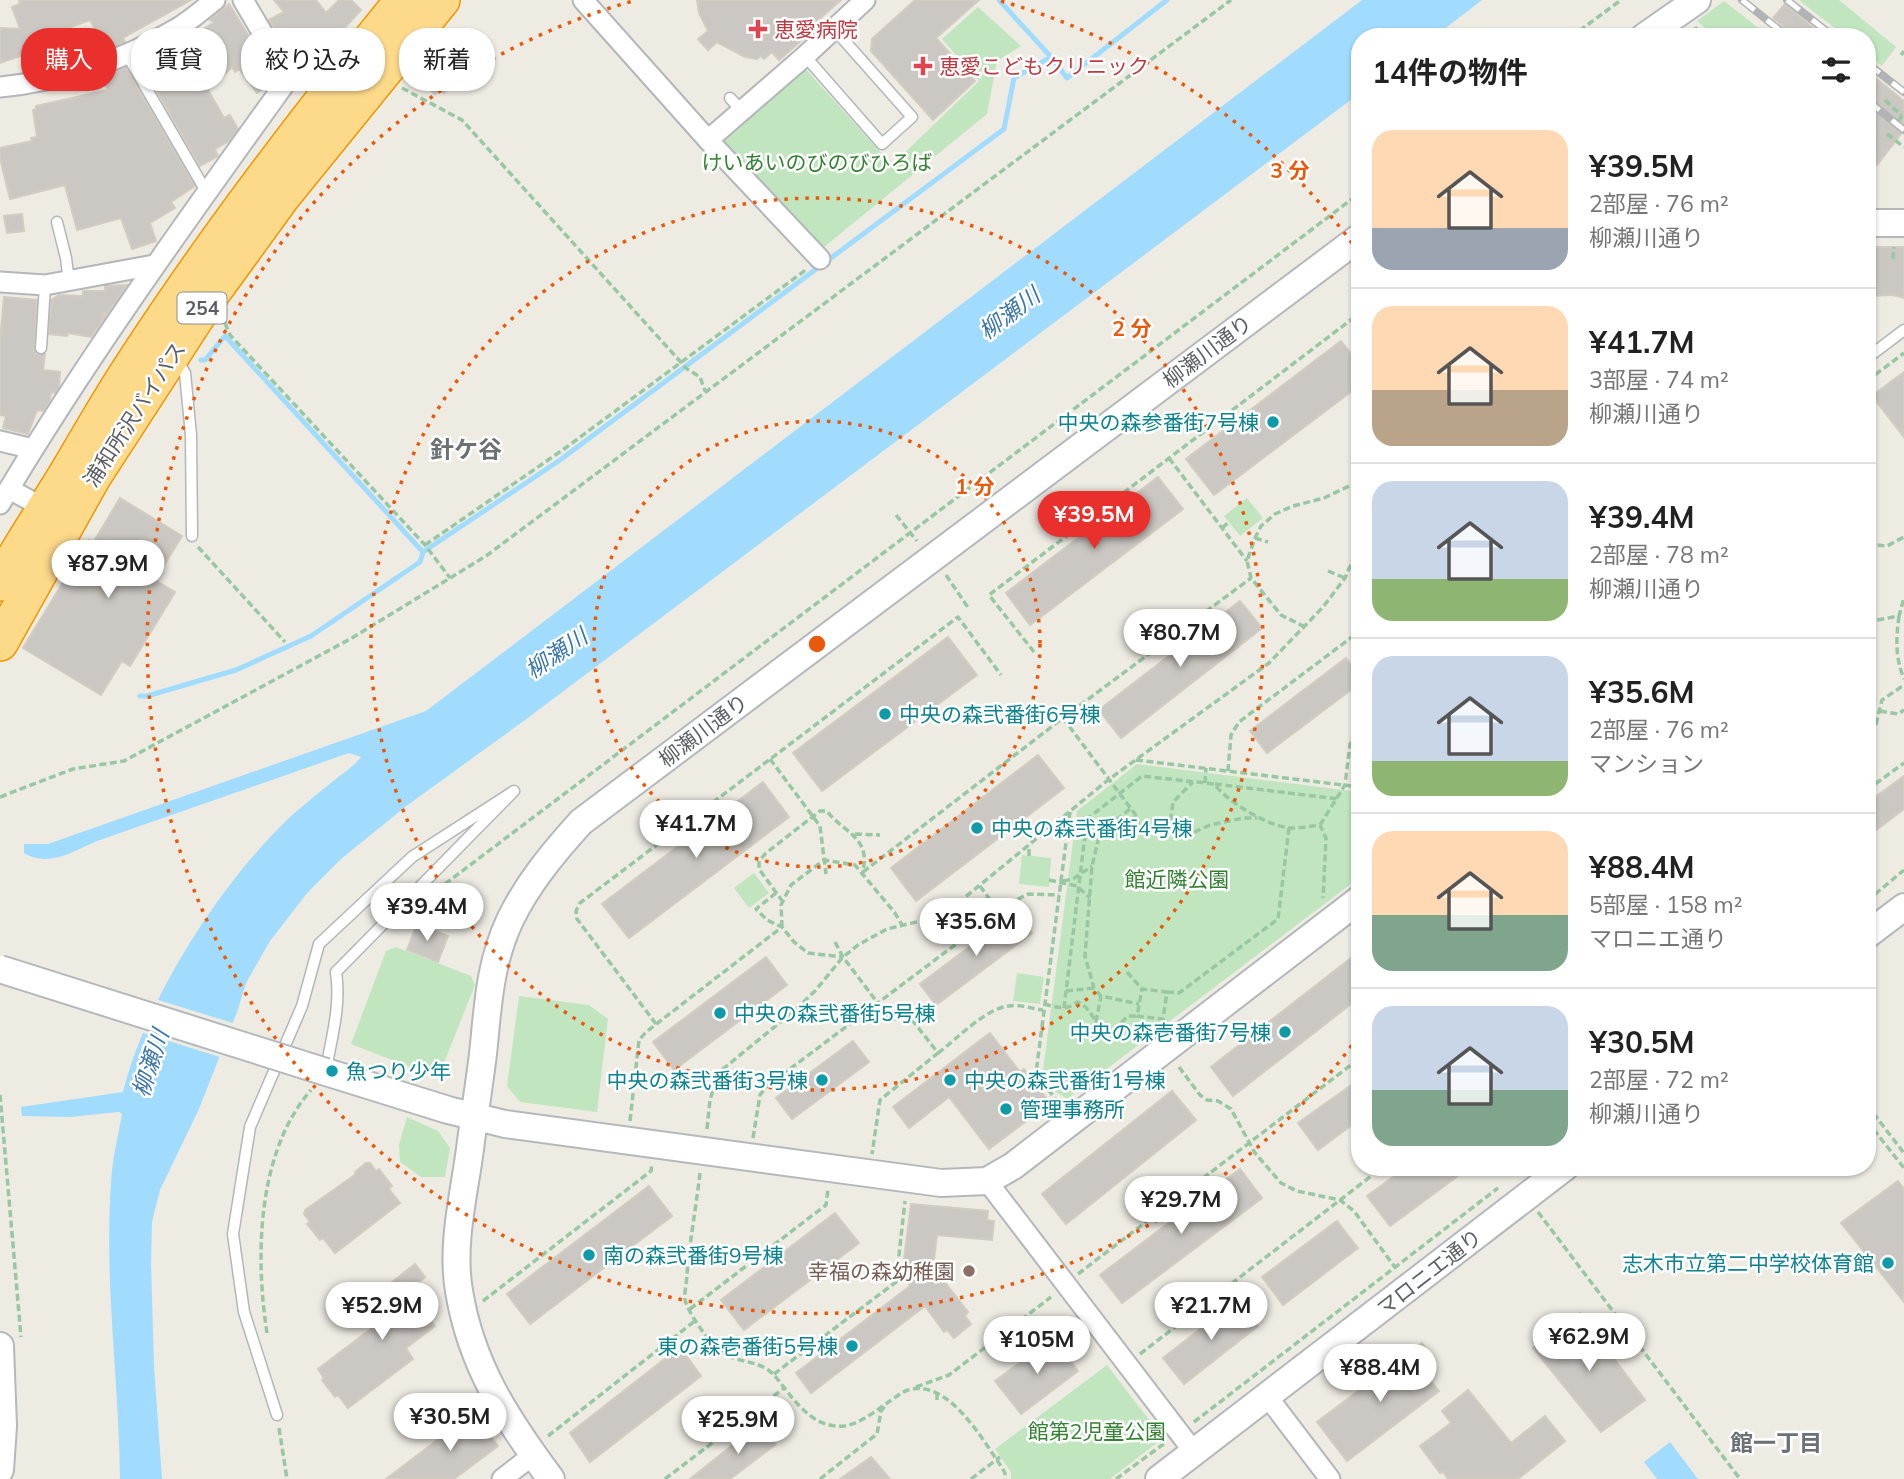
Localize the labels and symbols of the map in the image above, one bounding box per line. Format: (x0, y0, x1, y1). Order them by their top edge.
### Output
place label: 恵愛病院 (774, 16, 858, 42)
marker: 恵愛病院 (748, 19, 768, 39)
place label: 恵愛こどもクリニック (939, 53, 1149, 79)
marker: 恵愛こどもクリニック (913, 56, 933, 76)
park label: けいあいのびのびひろば (702, 149, 933, 175)
text: 3 分 (1270, 157, 1310, 183)
water label: 柳瀬川 (973, 279, 1048, 345)
road number: 254 (178, 292, 227, 324)
street label: 柳瀬川通り (1157, 309, 1257, 393)
text: 2 分 (1112, 315, 1152, 341)
street label: 浦和所沢バイパス (77, 337, 191, 491)
place label: 中央の森参番街7号棟 (1057, 409, 1259, 435)
marker: 中央の森参番街7号棟 (1265, 414, 1281, 430)
district label: 針ケ谷 (430, 434, 502, 464)
text: 1 分 (955, 473, 995, 499)
pin: ¥39.5M (1037, 491, 1151, 551)
pin: ¥87.9M (51, 540, 165, 600)
pin: ¥80.7M (1123, 610, 1237, 669)
water label: 柳瀬川 (519, 620, 595, 684)
centre of rings (805, 632, 829, 656)
street label: 柳瀬川通り (653, 688, 753, 772)
place label: 中央の森弐番街6号棟 (899, 701, 1101, 727)
marker: 中央の森弐番街6号棟 (877, 706, 893, 722)
pin: ¥41.7M (639, 800, 753, 860)
place label: 中央の森弐番街4号棟 (991, 815, 1193, 841)
marker: 中央の森弐番街4号棟 (969, 820, 985, 836)
park label: 館近隣公園 (1125, 866, 1230, 892)
pin: ¥39.4M (370, 884, 484, 943)
pin: ¥35.6M (919, 898, 1033, 958)
place label: 中央の森弐番街5号棟 (734, 1000, 936, 1026)
marker: 中央の森弐番街5号棟 (712, 1005, 728, 1021)
place label: 中央の森壱番街7号棟 (1069, 1019, 1271, 1045)
water label: 柳瀬川 (126, 1023, 175, 1100)
marker: 中央の森壱番街7号棟 (1277, 1024, 1293, 1040)
place label: 魚つり少年 (346, 1058, 451, 1084)
marker: 魚つり少年 (324, 1063, 340, 1079)
place label: 中央の森弐番街3号棟 (606, 1067, 808, 1093)
place label: 中央の森弐番街1号棟 (964, 1067, 1166, 1093)
marker: 中央の森弐番街3号棟 (814, 1072, 830, 1088)
marker: 中央の森弐番街1号棟 (942, 1072, 958, 1088)
place label: 管理事務所 (1020, 1096, 1125, 1122)
marker: 管理事務所 (998, 1101, 1014, 1117)
pin: ¥29.7M (1124, 1176, 1238, 1236)
street label: マロニエ通り (1371, 1223, 1487, 1321)
place label: 南の森弐番街9号棟 (603, 1242, 784, 1268)
marker: 南の森弐番街9号棟 (581, 1247, 597, 1263)
place label: 志木市立第二中学校体育館 (1622, 1250, 1874, 1276)
marker: 志木市立第二中学校体育館 (1880, 1255, 1896, 1271)
place label: 幸福の森幼稚園 (808, 1258, 955, 1284)
marker: 幸福の森幼稚園 (961, 1263, 977, 1279)
pin: ¥52.9M (325, 1282, 439, 1342)
pin: ¥21.7M (1154, 1282, 1268, 1342)
pin: ¥62.9M (1532, 1314, 1646, 1373)
pin: ¥105M (988, 1316, 1086, 1376)
place label: 東の森壱番街5号棟 (657, 1333, 838, 1359)
marker: 東の森壱番街5号棟 (844, 1338, 860, 1354)
pin: ¥88.4M (1323, 1344, 1437, 1404)
pin: ¥30.5M (393, 1394, 507, 1453)
pin: ¥25.9M (681, 1396, 795, 1456)
park label: 館第2児童公園 (1028, 1418, 1166, 1444)
district label: 館一丁目 (1730, 1428, 1822, 1457)

